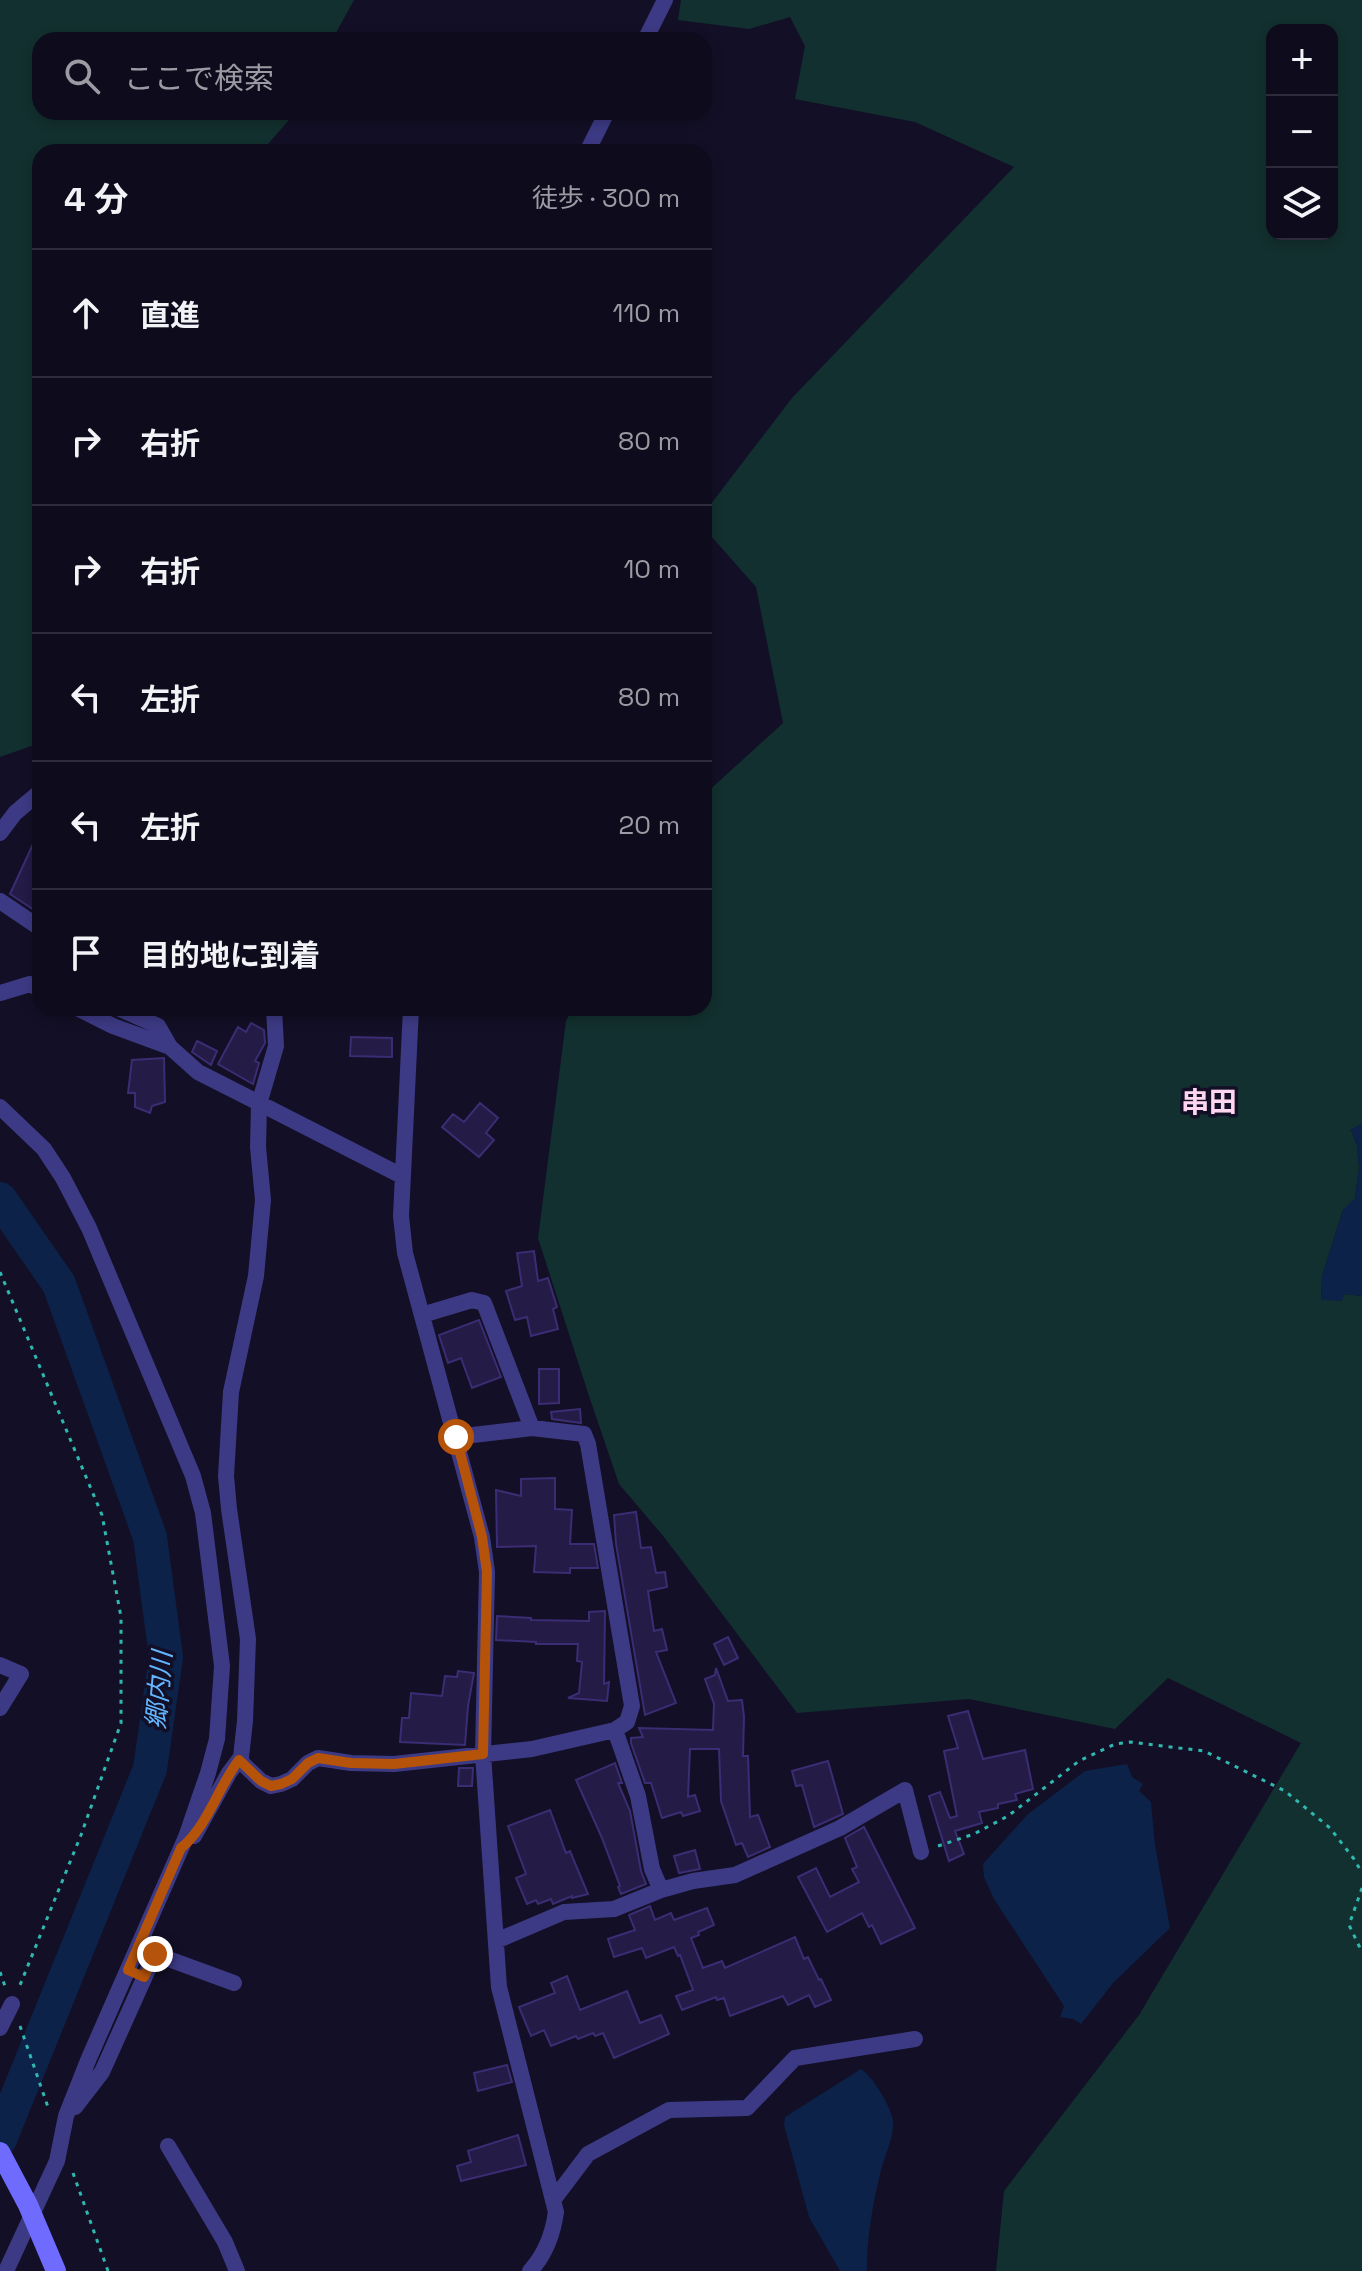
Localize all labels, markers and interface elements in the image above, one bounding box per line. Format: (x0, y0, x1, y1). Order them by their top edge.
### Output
map controls (1266, 24, 1338, 240)
button: + (1266, 24, 1338, 96)
search box (32, 32, 712, 120)
icon: search (60, 54, 104, 98)
text: ここで検索 (124, 59, 274, 98)
button: − (1266, 96, 1338, 168)
button: layers (1266, 168, 1338, 240)
text: 4 分 (64, 178, 128, 221)
text: 徒歩 · 300 m (532, 181, 680, 215)
icon: ahead (64, 291, 108, 335)
text: 直進 (140, 296, 200, 335)
text: 110 m (613, 296, 680, 330)
icon: right (64, 419, 108, 463)
text: 右折 (140, 424, 200, 463)
text: 80 m (618, 424, 680, 458)
icon: right (64, 547, 108, 591)
text: 右折 (140, 552, 200, 591)
text: 10 m (623, 552, 680, 586)
icon: left (64, 675, 108, 719)
text: 左折 (140, 680, 200, 719)
text: 80 m (618, 680, 680, 714)
icon: left (64, 803, 108, 847)
text: 左折 (140, 808, 200, 847)
text: 20 m (619, 808, 680, 842)
icon: arrive (64, 931, 108, 975)
text: 目的地に到着 (140, 936, 320, 975)
district label: 串田 (1181, 1084, 1237, 1120)
route start (438, 1419, 474, 1455)
water label: 郷内川 (139, 1647, 180, 1730)
route end (137, 1936, 173, 1972)

